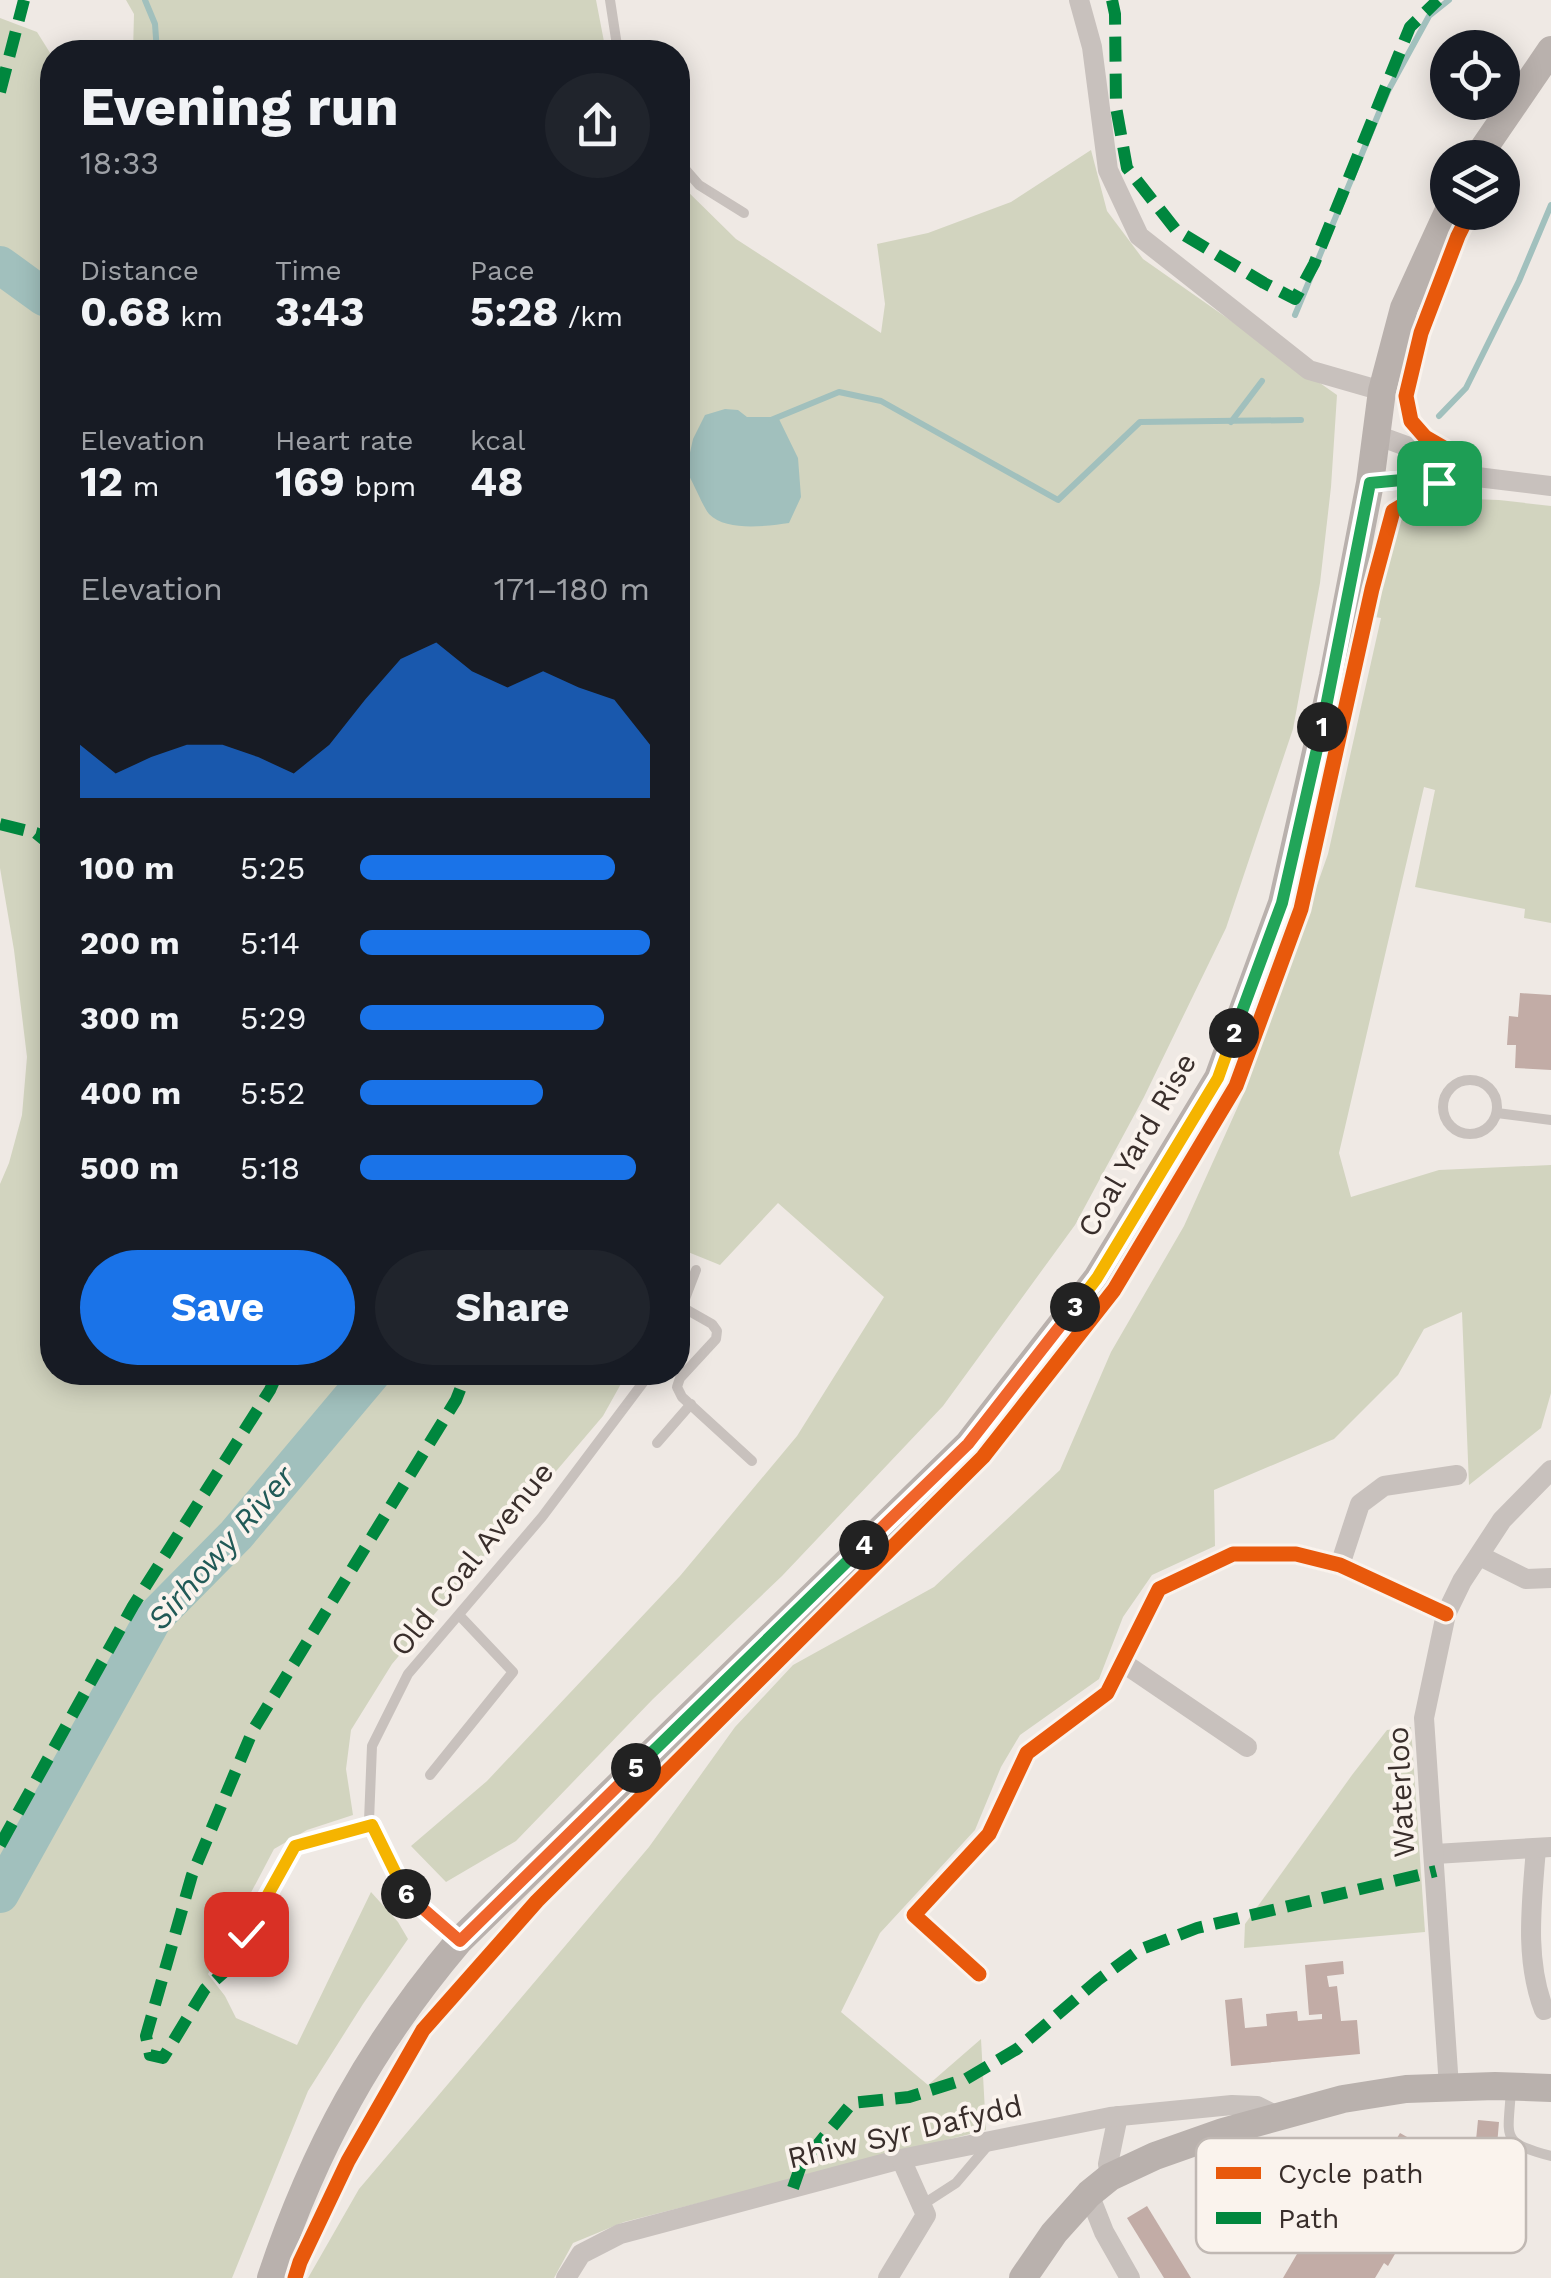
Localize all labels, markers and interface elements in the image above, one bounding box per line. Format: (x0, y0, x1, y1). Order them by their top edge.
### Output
map controls (1430, 30, 1520, 230)
button: locate (1430, 30, 1520, 120)
button: share (545, 73, 650, 178)
text: Evening run (80, 74, 399, 138)
button: layers (1430, 140, 1520, 230)
text: 18:33 (80, 144, 159, 182)
text: Distance (80, 254, 199, 287)
text: Time (275, 254, 342, 287)
text: Pace (470, 254, 535, 287)
text: 0.68 (80, 287, 171, 336)
text: 3:43 (275, 287, 365, 336)
text: 5:28 (470, 287, 559, 336)
text: km (171, 300, 223, 333)
text: /km (559, 300, 623, 333)
text: Elevation (80, 424, 205, 457)
text: Heart rate (275, 424, 413, 457)
text: kcal (470, 424, 525, 457)
pin (1397, 441, 1482, 526)
icon: arrive (1412, 456, 1467, 511)
text: 12 (80, 457, 123, 506)
text: 169 (275, 457, 345, 506)
text: 48 (470, 457, 523, 506)
text: m (123, 470, 159, 503)
text: bpm (345, 470, 416, 503)
text: Elevation (80, 570, 223, 608)
text: 171–180 m (494, 570, 650, 608)
pin: 1 (1297, 702, 1347, 752)
text: 1 (1316, 710, 1328, 743)
text: 100 m (80, 849, 174, 887)
text: 5:25 (240, 849, 305, 887)
text: 200 m (80, 924, 180, 962)
text: 5:14 (240, 924, 300, 962)
text: 300 m (80, 999, 179, 1037)
text: 5:29 (240, 999, 307, 1037)
pin: 2 (1209, 1008, 1259, 1058)
text: 2 (1226, 1016, 1242, 1049)
street label: Coal Yard Rise (1070, 1047, 1203, 1243)
text: 400 m (80, 1074, 181, 1112)
text: 5:52 (240, 1074, 305, 1112)
text: 500 m (80, 1149, 179, 1187)
text: 5:18 (240, 1149, 300, 1187)
button: Save (80, 1250, 355, 1365)
button: Share (375, 1250, 650, 1365)
pin: 3 (1050, 1282, 1100, 1332)
text: 3 (1067, 1290, 1083, 1323)
street label: Old Coal Avenue (383, 1455, 561, 1663)
water label: Sirhowy River (139, 1457, 304, 1638)
pin: 4 (839, 1520, 889, 1570)
text: 4 (855, 1528, 873, 1561)
street label: Waterloo (1380, 1726, 1421, 1859)
pin: 5 (611, 1743, 661, 1793)
text: 5 (628, 1751, 644, 1784)
pin: 6 (381, 1869, 431, 1919)
text: 6 (397, 1877, 415, 1910)
pin (204, 1892, 289, 1977)
icon: check (219, 1907, 274, 1962)
street label: Rhiw Syr Dafydd (784, 2087, 1026, 2176)
legend (1196, 2138, 1526, 2253)
text: Cycle path (1278, 2157, 1424, 2190)
text: Path (1278, 2202, 1339, 2235)

